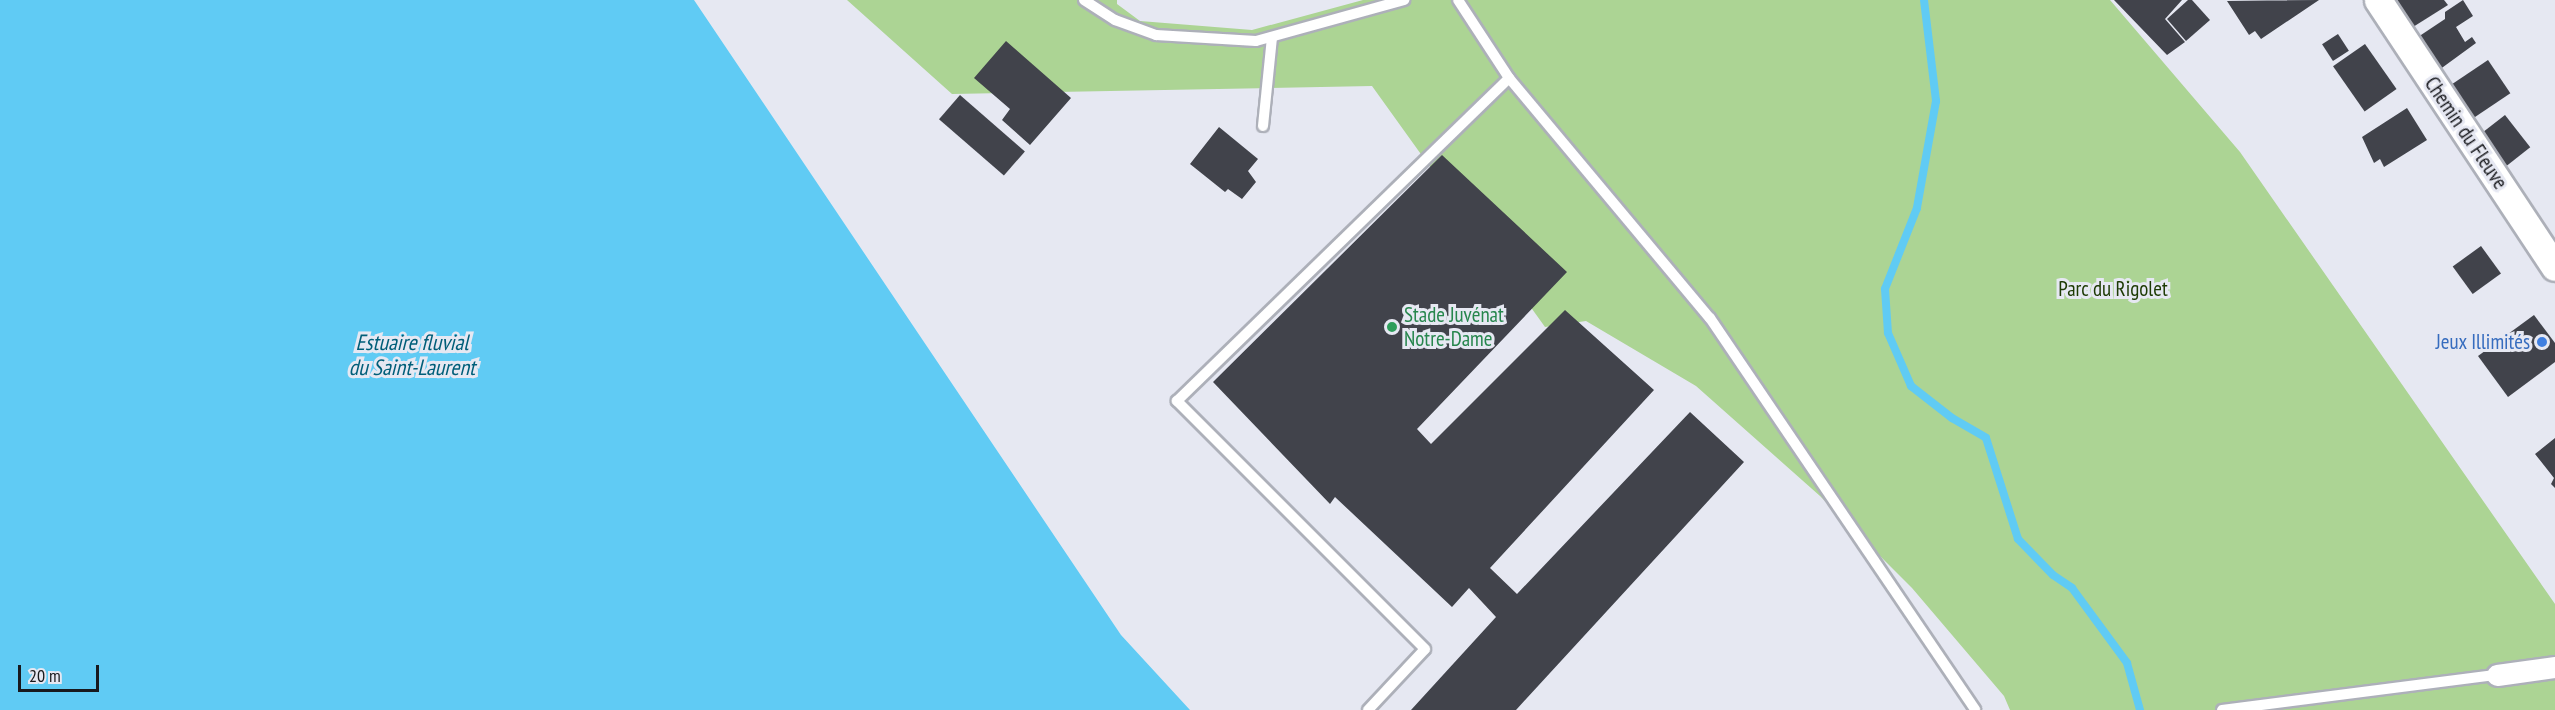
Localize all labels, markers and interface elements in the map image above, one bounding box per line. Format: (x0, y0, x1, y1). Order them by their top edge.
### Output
street label: Chemin du Fleuve (2419, 72, 2513, 194)
park label: Parc du Rigolet (2058, 276, 2168, 302)
place label: Stade Juvénat Notre-Dame (1404, 302, 1504, 352)
marker: Stade Juvénat Notre-Dame (1385, 320, 1399, 334)
water label: Estuaire fluvial du Saint-Laurent (349, 329, 475, 380)
place label: Jeux Illimités (2435, 329, 2530, 355)
marker: Jeux Illimités (2535, 335, 2549, 349)
scale bar (21, 653, 102, 691)
text: 20 m (29, 664, 61, 687)

